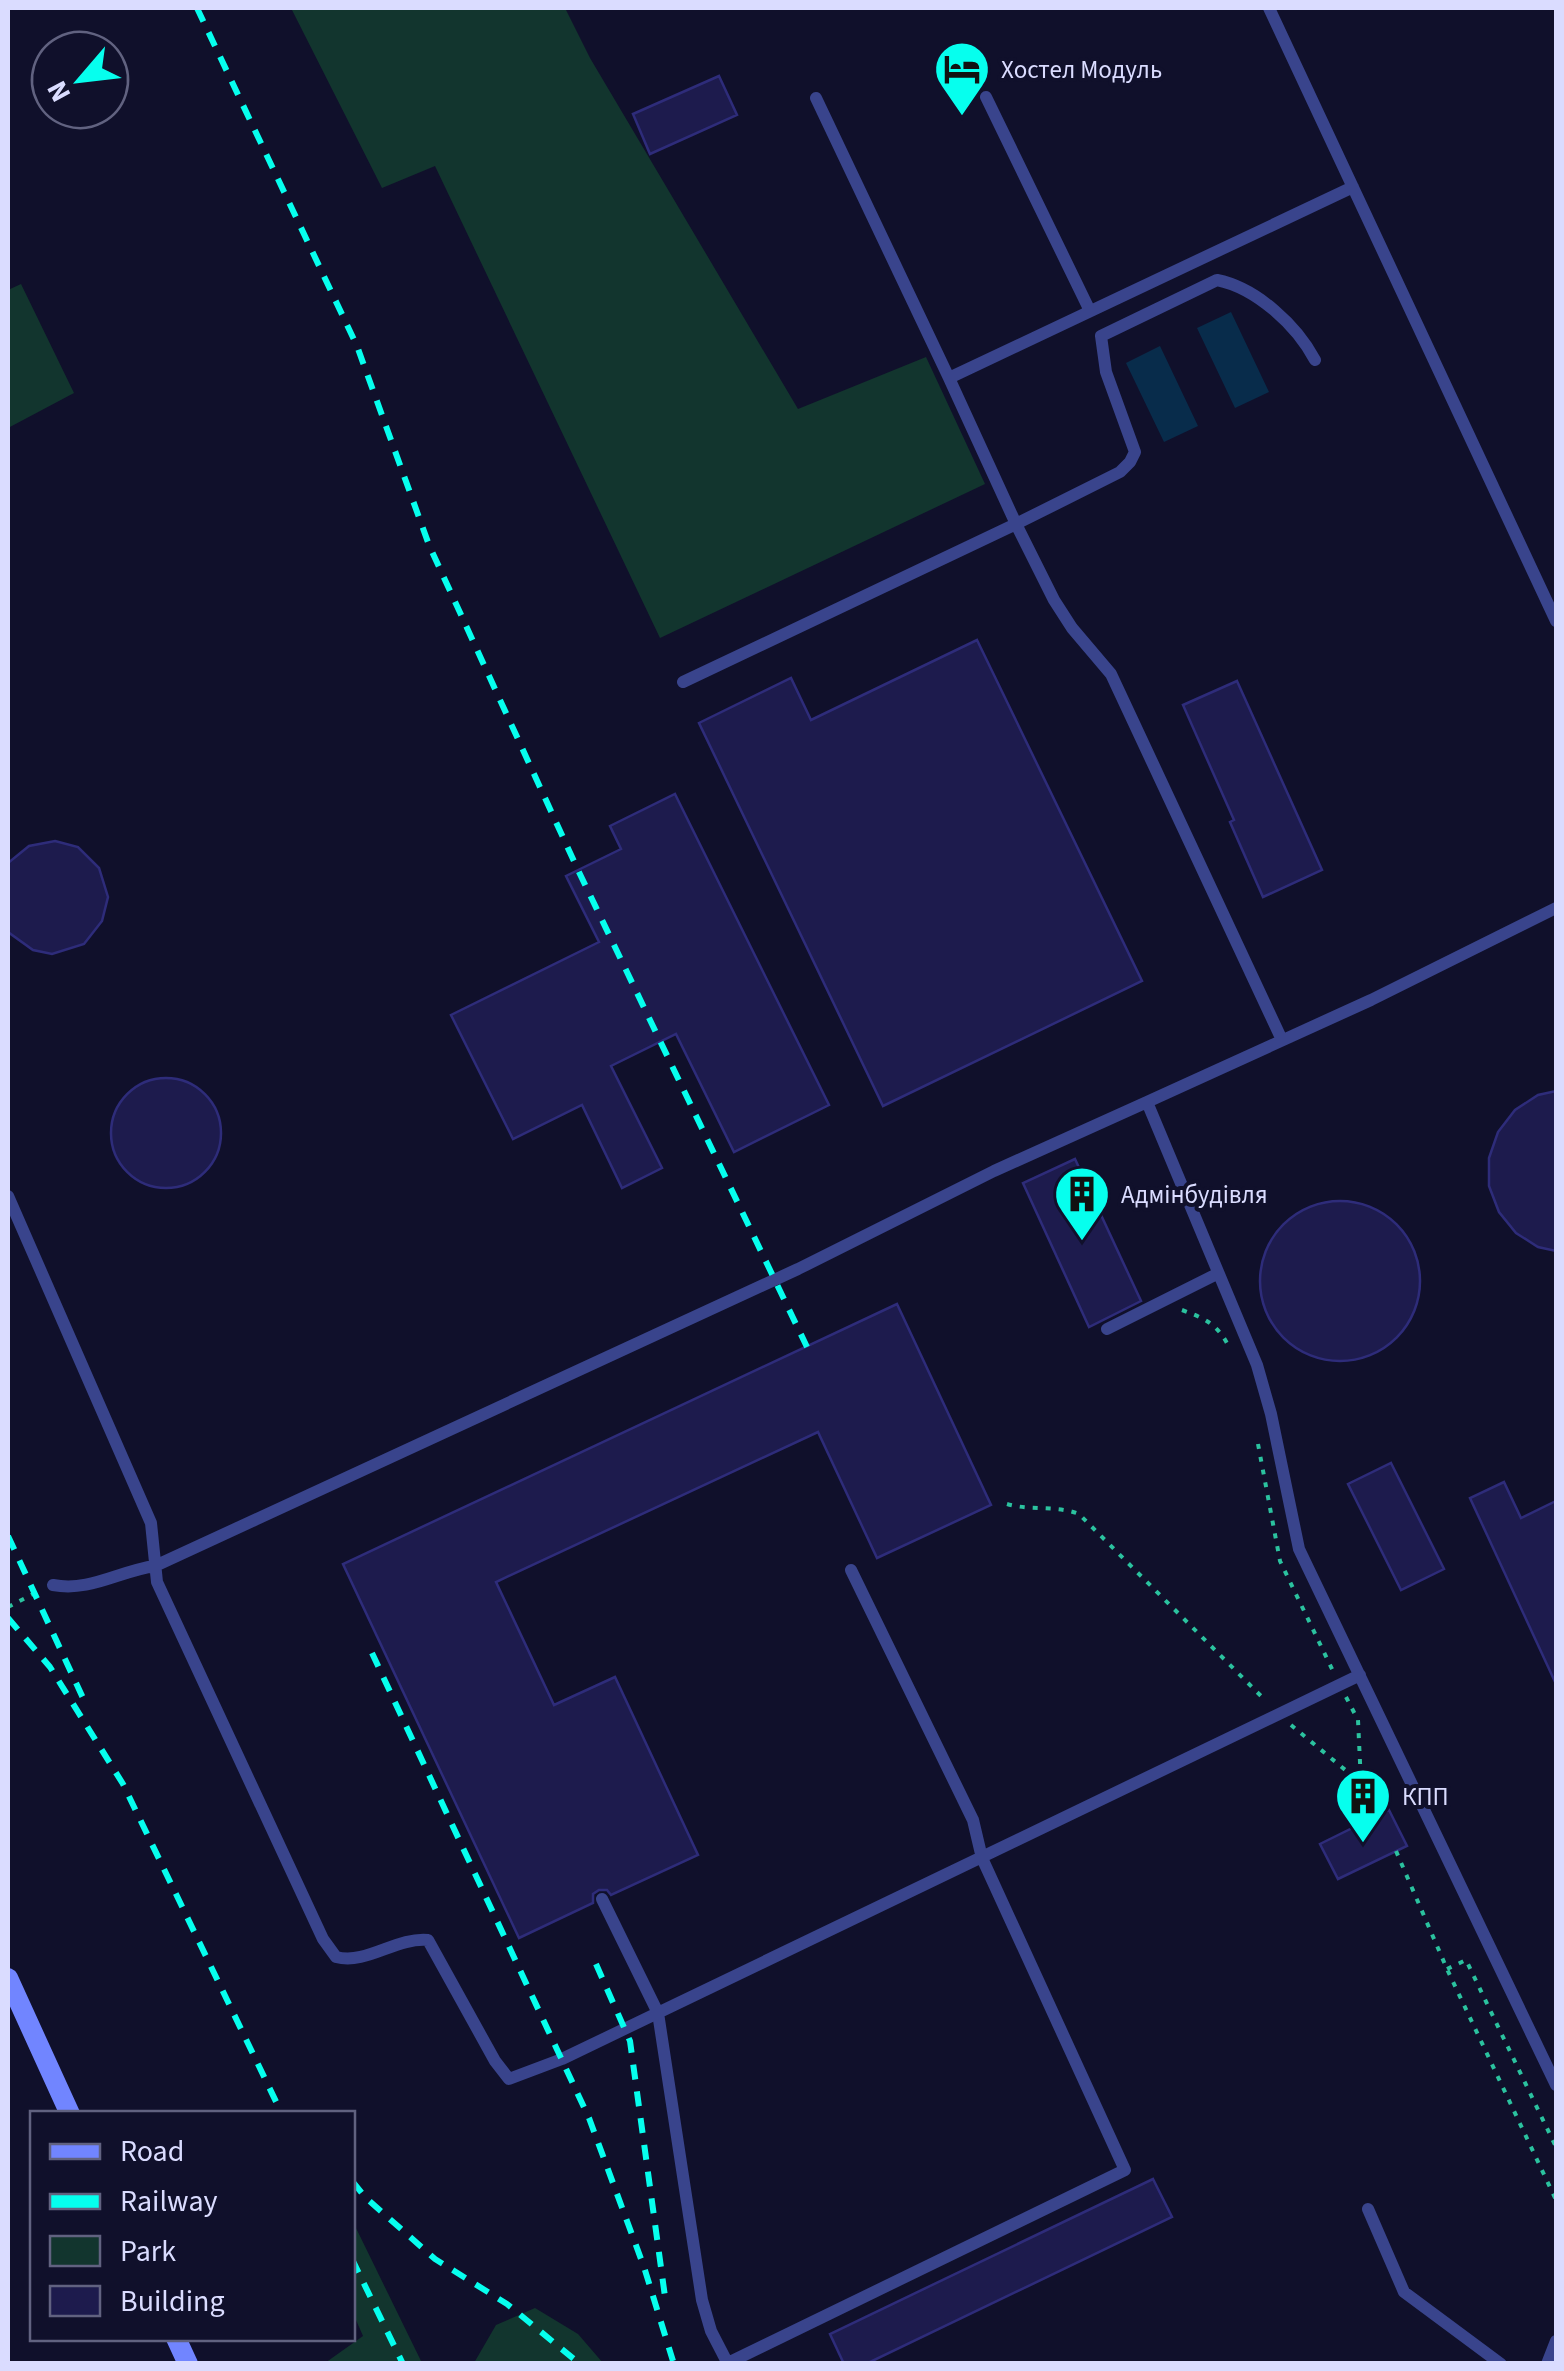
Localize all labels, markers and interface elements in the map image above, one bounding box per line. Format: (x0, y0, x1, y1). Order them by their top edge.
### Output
north arrow (30, 30, 130, 130)
hotel icon: Хостел Модуль (932, 39, 992, 118)
place label: Хостел Модуль (1001, 52, 1162, 88)
text: N (37, 74, 81, 109)
building icon: Адмінбудівля (1052, 1164, 1112, 1243)
place label: Адмінбудівля (1121, 1177, 1268, 1213)
building icon: КПП (1333, 1766, 1393, 1845)
place label: КПП (1402, 1779, 1449, 1815)
legend (30, 2111, 355, 2341)
text: Road (120, 2130, 184, 2173)
text: Railway (120, 2180, 218, 2223)
text: Park (120, 2230, 176, 2273)
text: Building (120, 2280, 225, 2323)

